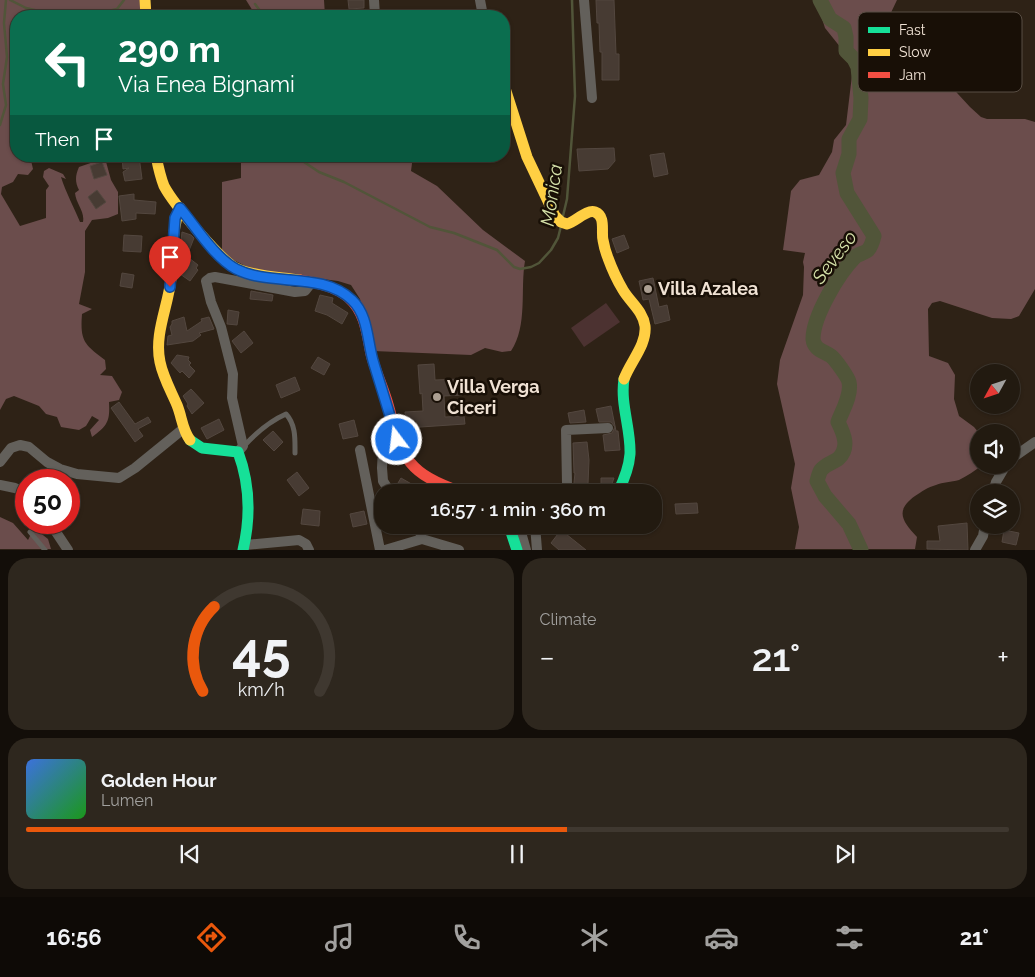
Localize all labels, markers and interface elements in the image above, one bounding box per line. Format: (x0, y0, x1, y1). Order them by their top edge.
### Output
legend (858, 12, 1022, 92)
text: Fast (899, 22, 926, 38)
text: 290 m (118, 29, 221, 70)
icon: left (35, 30, 100, 95)
text: Slow (899, 44, 931, 60)
text: Jam (899, 67, 926, 83)
text: Via Enea Bignami (118, 71, 295, 97)
icon: arrive (90, 125, 118, 153)
text: Then (35, 128, 80, 150)
water label: Monica (536, 162, 566, 228)
water label: Seveso (807, 226, 861, 288)
pin (149, 236, 191, 287)
icon: arrive (156, 243, 184, 271)
place label: Villa Azalea (658, 278, 758, 299)
marker: Villa Azalea (642, 283, 654, 295)
north arrow (970, 364, 1020, 414)
map controls (970, 364, 1020, 534)
place label: Villa Verga Ciceri (447, 376, 540, 418)
marker: Villa Verga Ciceri (431, 391, 443, 403)
position arrow (370, 413, 422, 465)
button: sound (970, 424, 1020, 474)
speed limit sign: 50 (15, 469, 80, 534)
button: layers (970, 484, 1020, 534)
text: 16:57 · 1 min · 360 m (430, 498, 606, 520)
text: Climate (540, 610, 596, 629)
text: 45 (231, 621, 290, 682)
text: 21° (752, 635, 800, 680)
text: − (540, 641, 555, 674)
text: + (997, 641, 1009, 674)
text: km/h (237, 679, 284, 700)
text: Golden Hour (101, 769, 217, 791)
text: Lumen (101, 791, 153, 810)
icon: previous (176, 840, 204, 868)
icon: pause (503, 840, 531, 868)
icon: next (831, 840, 859, 868)
icon: directions (194, 920, 229, 955)
icon: music (322, 920, 357, 955)
icon: phone (449, 920, 484, 955)
icon: climate (577, 920, 612, 955)
icon: car (704, 920, 739, 955)
icon: filters (832, 920, 867, 955)
text: 16:56 (46, 924, 102, 950)
text: 21° (960, 924, 989, 950)

